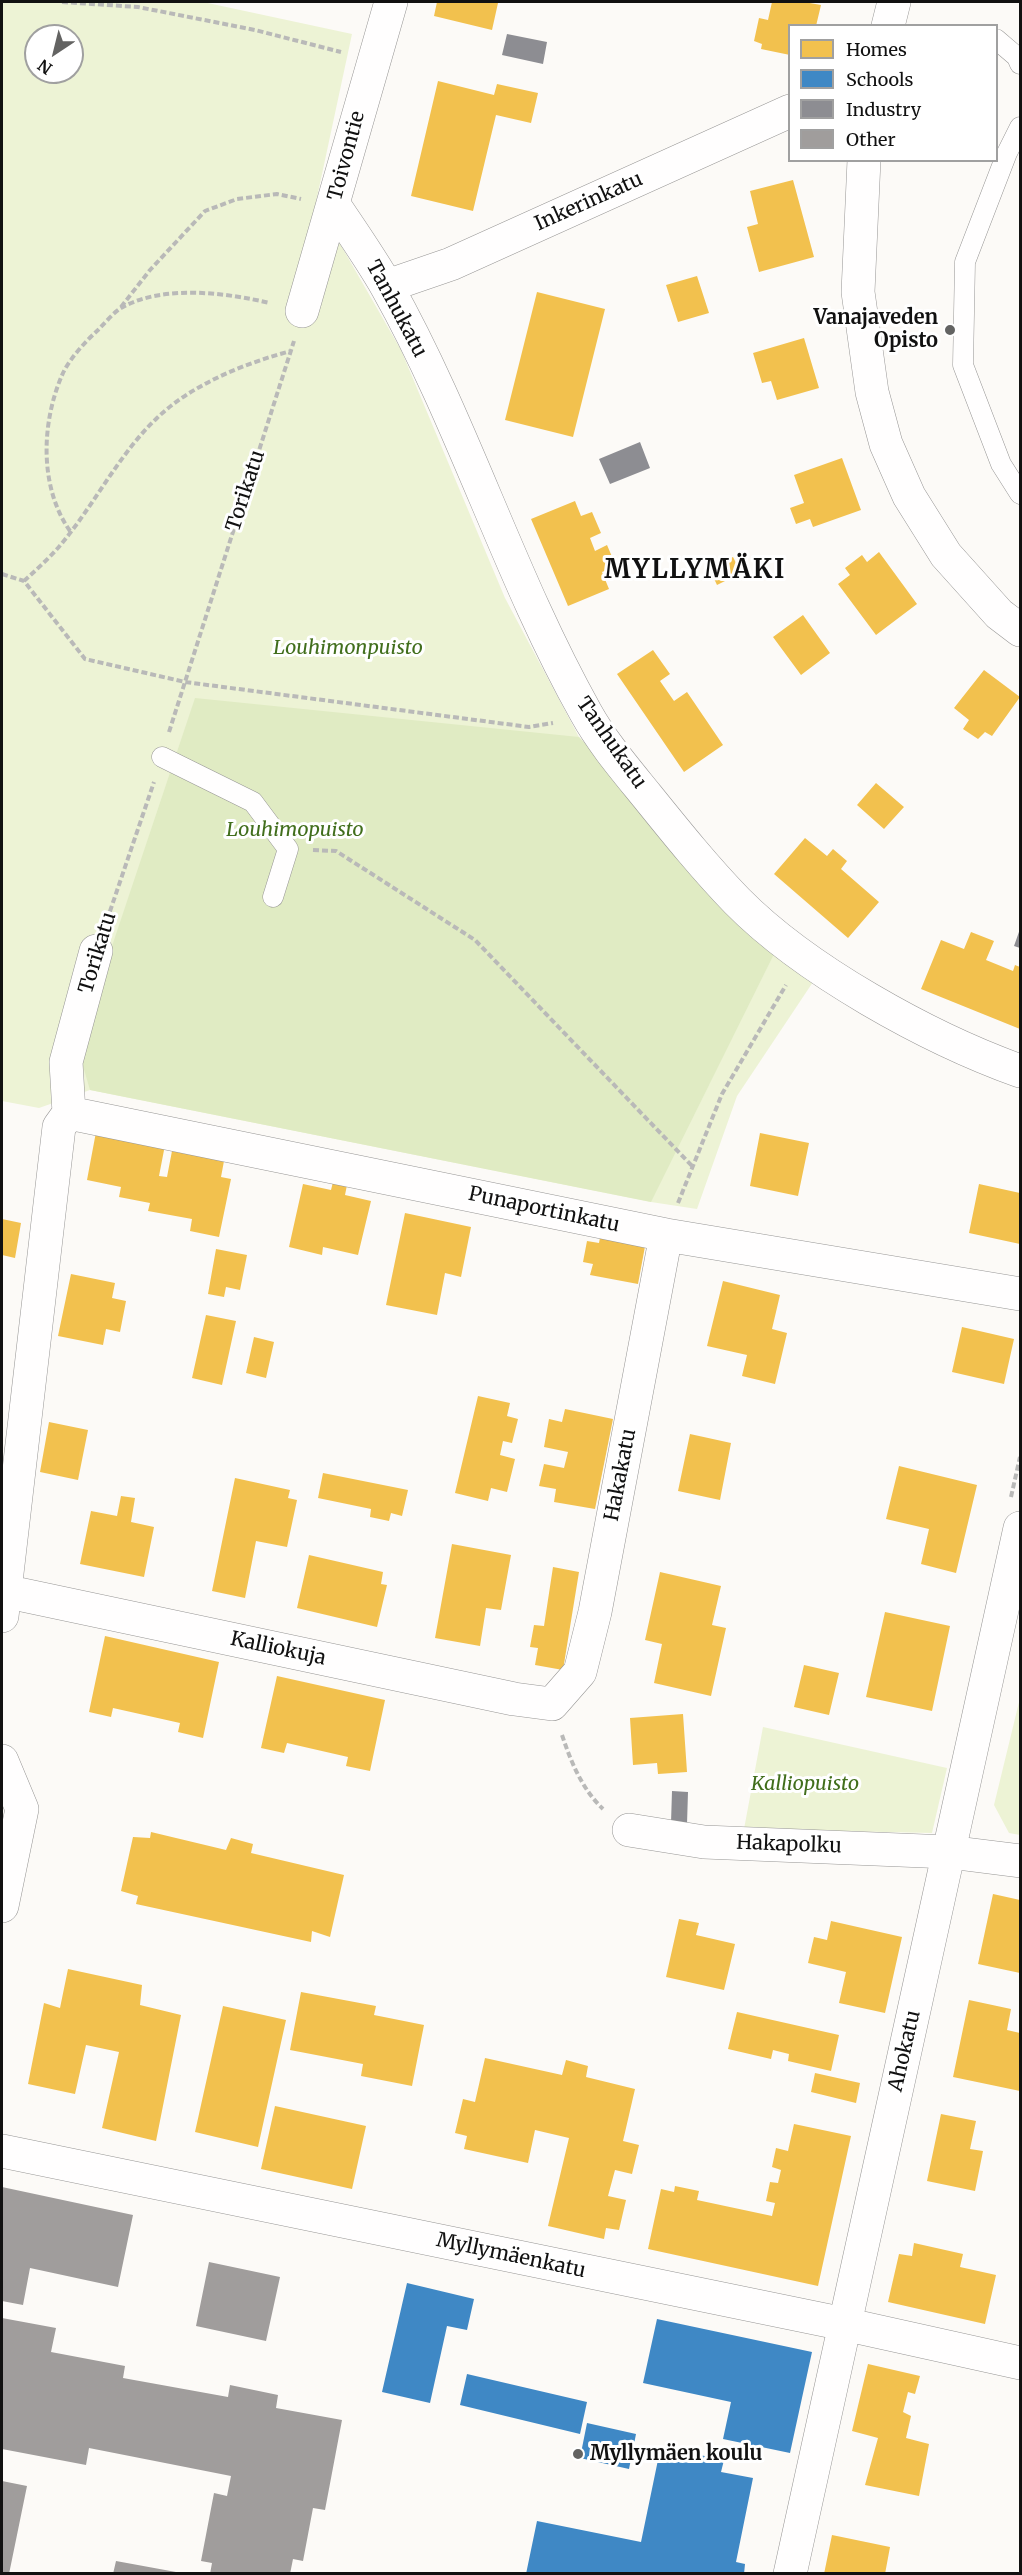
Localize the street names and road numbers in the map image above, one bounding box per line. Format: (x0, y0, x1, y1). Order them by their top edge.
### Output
street label: Toivontie (324, 109, 370, 203)
street label: Inkerinkatu (531, 168, 647, 236)
street label: Tanhukatu (360, 256, 432, 362)
street label: Torikatu (222, 447, 270, 535)
street label: Tanhukatu (571, 693, 651, 793)
street label: Torikatu (74, 909, 122, 997)
street label: Punaportinkatu (466, 1182, 622, 1238)
street label: Hakakatu (600, 1427, 642, 1523)
street label: Kalliokuja (228, 1627, 328, 1671)
street label: Hakapolku (736, 1831, 842, 1859)
street label: Ahokatu (884, 2008, 926, 2094)
street label: Myllymäenkatu (434, 2228, 588, 2284)

